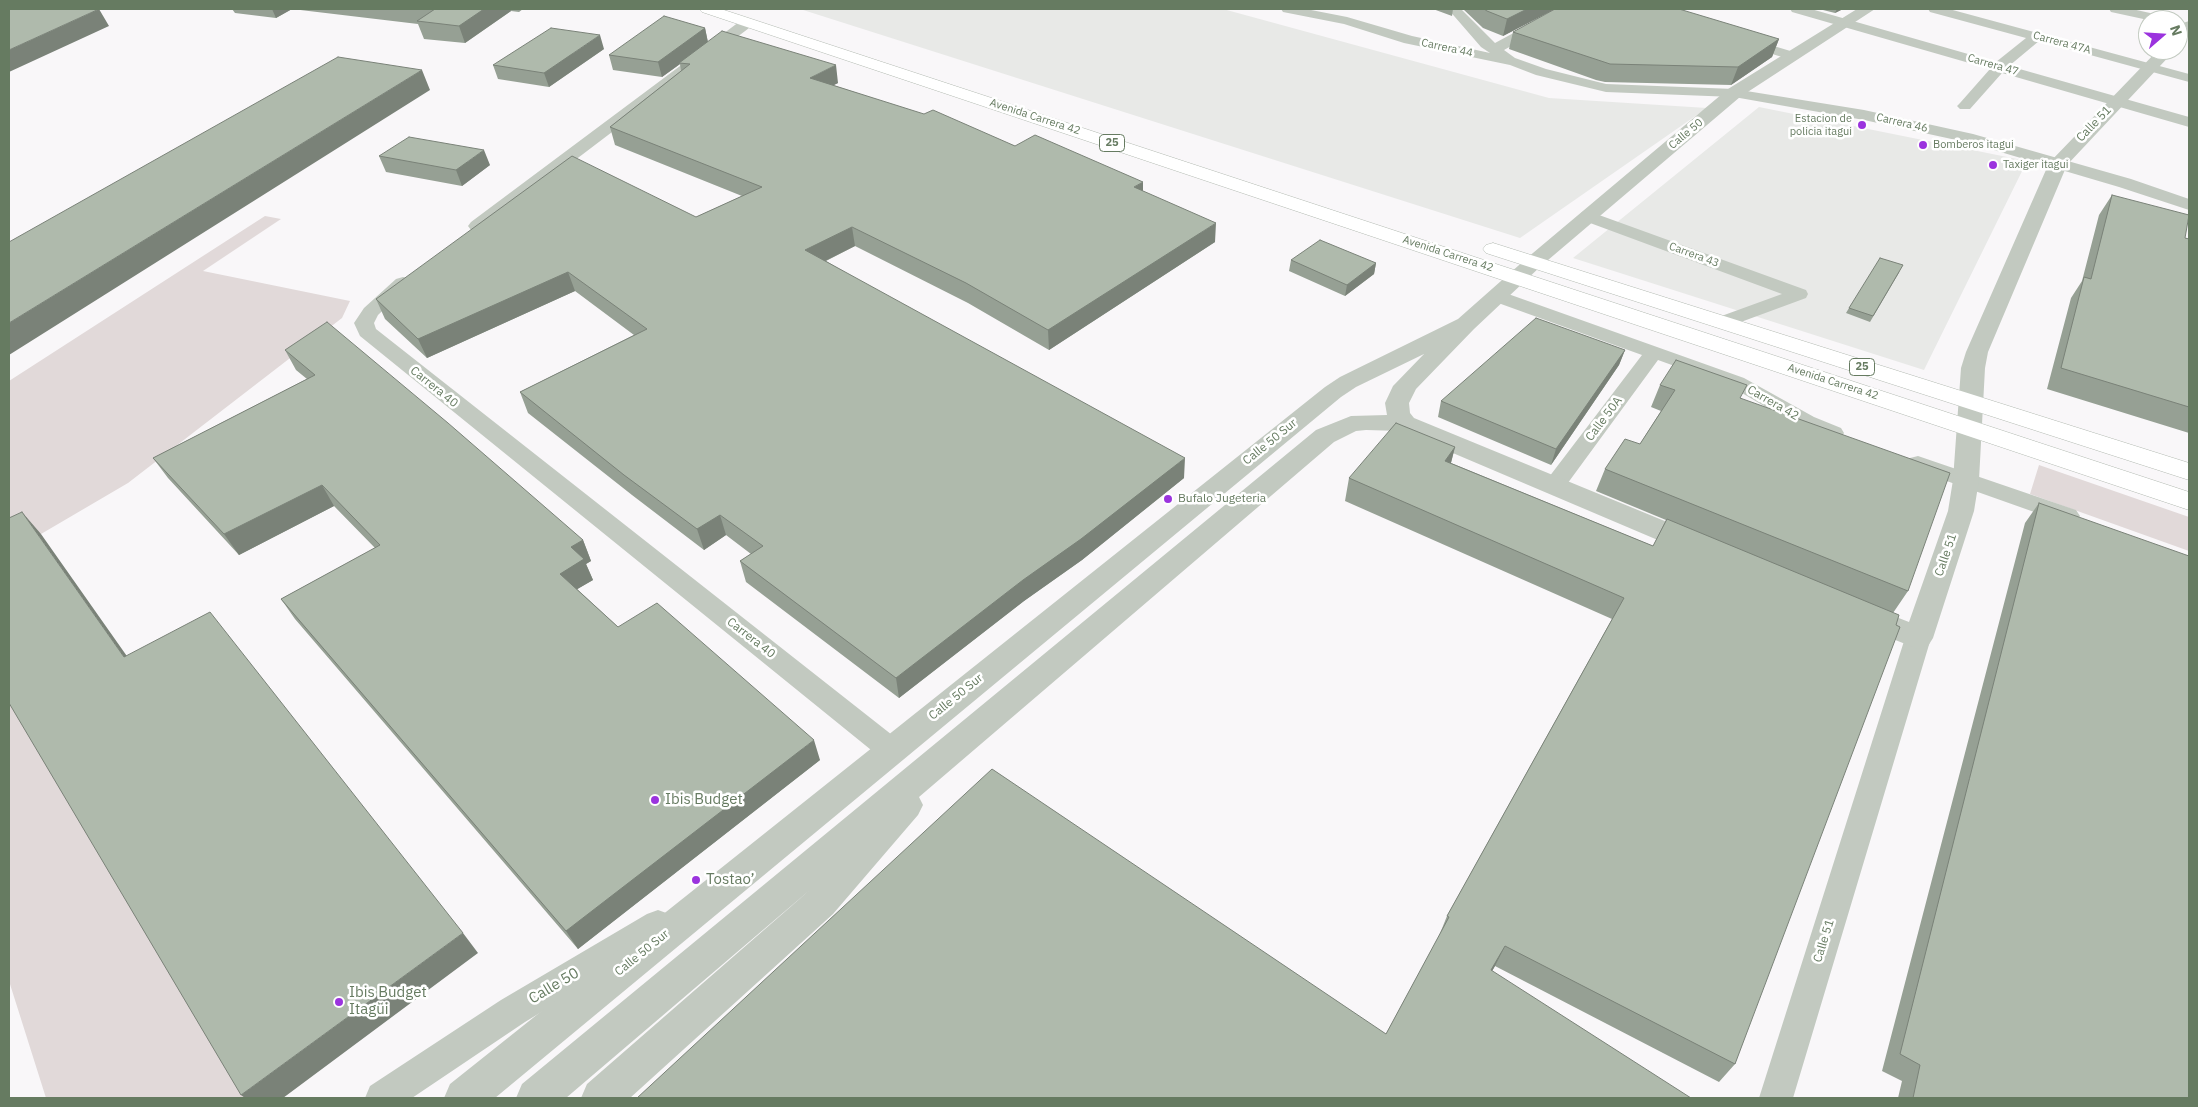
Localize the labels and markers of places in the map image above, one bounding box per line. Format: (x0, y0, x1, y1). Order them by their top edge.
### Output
place label: Estacion de policia itagui (1790, 112, 1852, 138)
marker: Estacion de policia itagui (1856, 119, 1868, 131)
place label: Bomberos itagui (1933, 138, 2014, 152)
marker: Bomberos itagui (1917, 139, 1929, 151)
place label: Taxiger itagui (2003, 158, 2068, 172)
marker: Taxiger itagui (1987, 159, 1999, 171)
place label: Bufalo Jugeteria (1178, 492, 1266, 506)
marker: Bufalo Jugeteria (1162, 493, 1174, 505)
place label: Ibis Budget (665, 791, 743, 809)
marker: Ibis Budget (649, 794, 661, 806)
place label: Tostao’ (706, 871, 755, 889)
marker: Tostao’ (690, 874, 702, 886)
place label: Ibis Budget Itagüi (349, 984, 427, 1019)
marker: Ibis Budget Itagüi (333, 996, 345, 1008)

